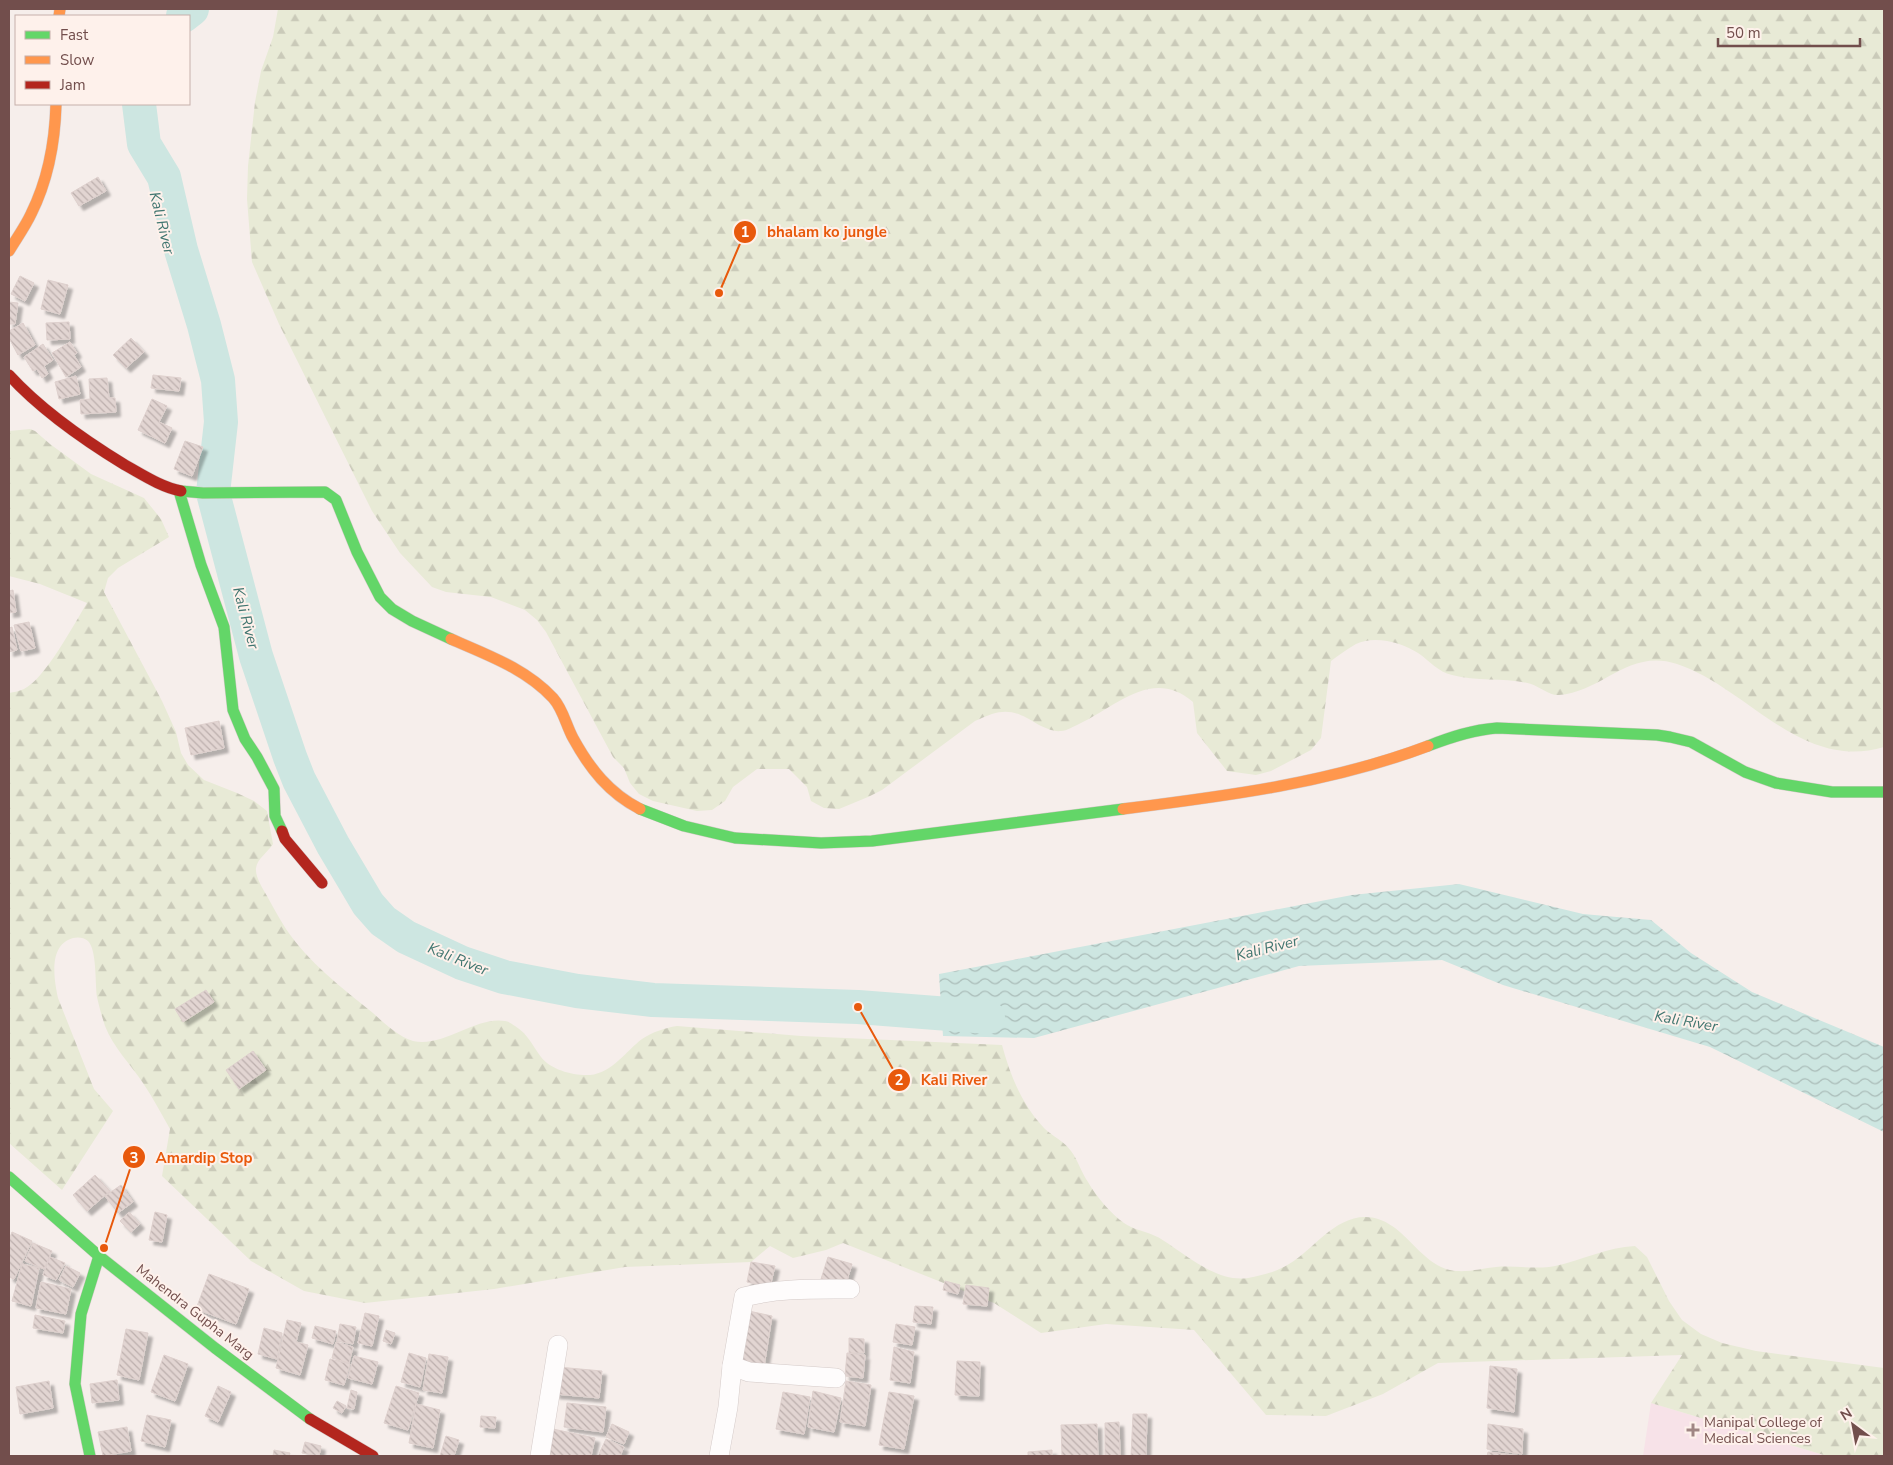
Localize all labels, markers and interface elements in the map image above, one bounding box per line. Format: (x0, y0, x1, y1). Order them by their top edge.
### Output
legend (15, 15, 190, 105)
scale bar (1718, 15, 1860, 47)
text: 50 m (1726, 23, 1761, 43)
text: Fast (60, 25, 89, 45)
text: Slow (60, 50, 95, 70)
text: Jam (59, 75, 86, 95)
water label: Kali River (145, 190, 180, 257)
callout: bhalam ko jungle (732, 217, 897, 247)
text: 1 (740, 222, 750, 242)
text: bhalam ko jungle (767, 222, 887, 242)
water label: Kali River (228, 585, 264, 652)
water label: Kali River (1234, 930, 1301, 965)
water label: Kali River (425, 938, 492, 980)
water label: Kali River (1653, 1006, 1720, 1036)
callout: Kali River (886, 1065, 998, 1095)
text: 2 (894, 1070, 904, 1090)
text: Kali River (921, 1070, 987, 1090)
callout: Amardip Stop (121, 1142, 263, 1172)
text: 3 (129, 1148, 139, 1168)
text: Amardip Stop (156, 1148, 252, 1168)
street label: Mahendra Gupha Marg (132, 1260, 258, 1364)
north arrow (1828, 1400, 1878, 1450)
text: N (1837, 1404, 1856, 1425)
place label: Manipal College of Medical Sciences (1704, 1413, 1822, 1448)
marker: Manipal College of Medical Sciences (1686, 1423, 1700, 1437)

